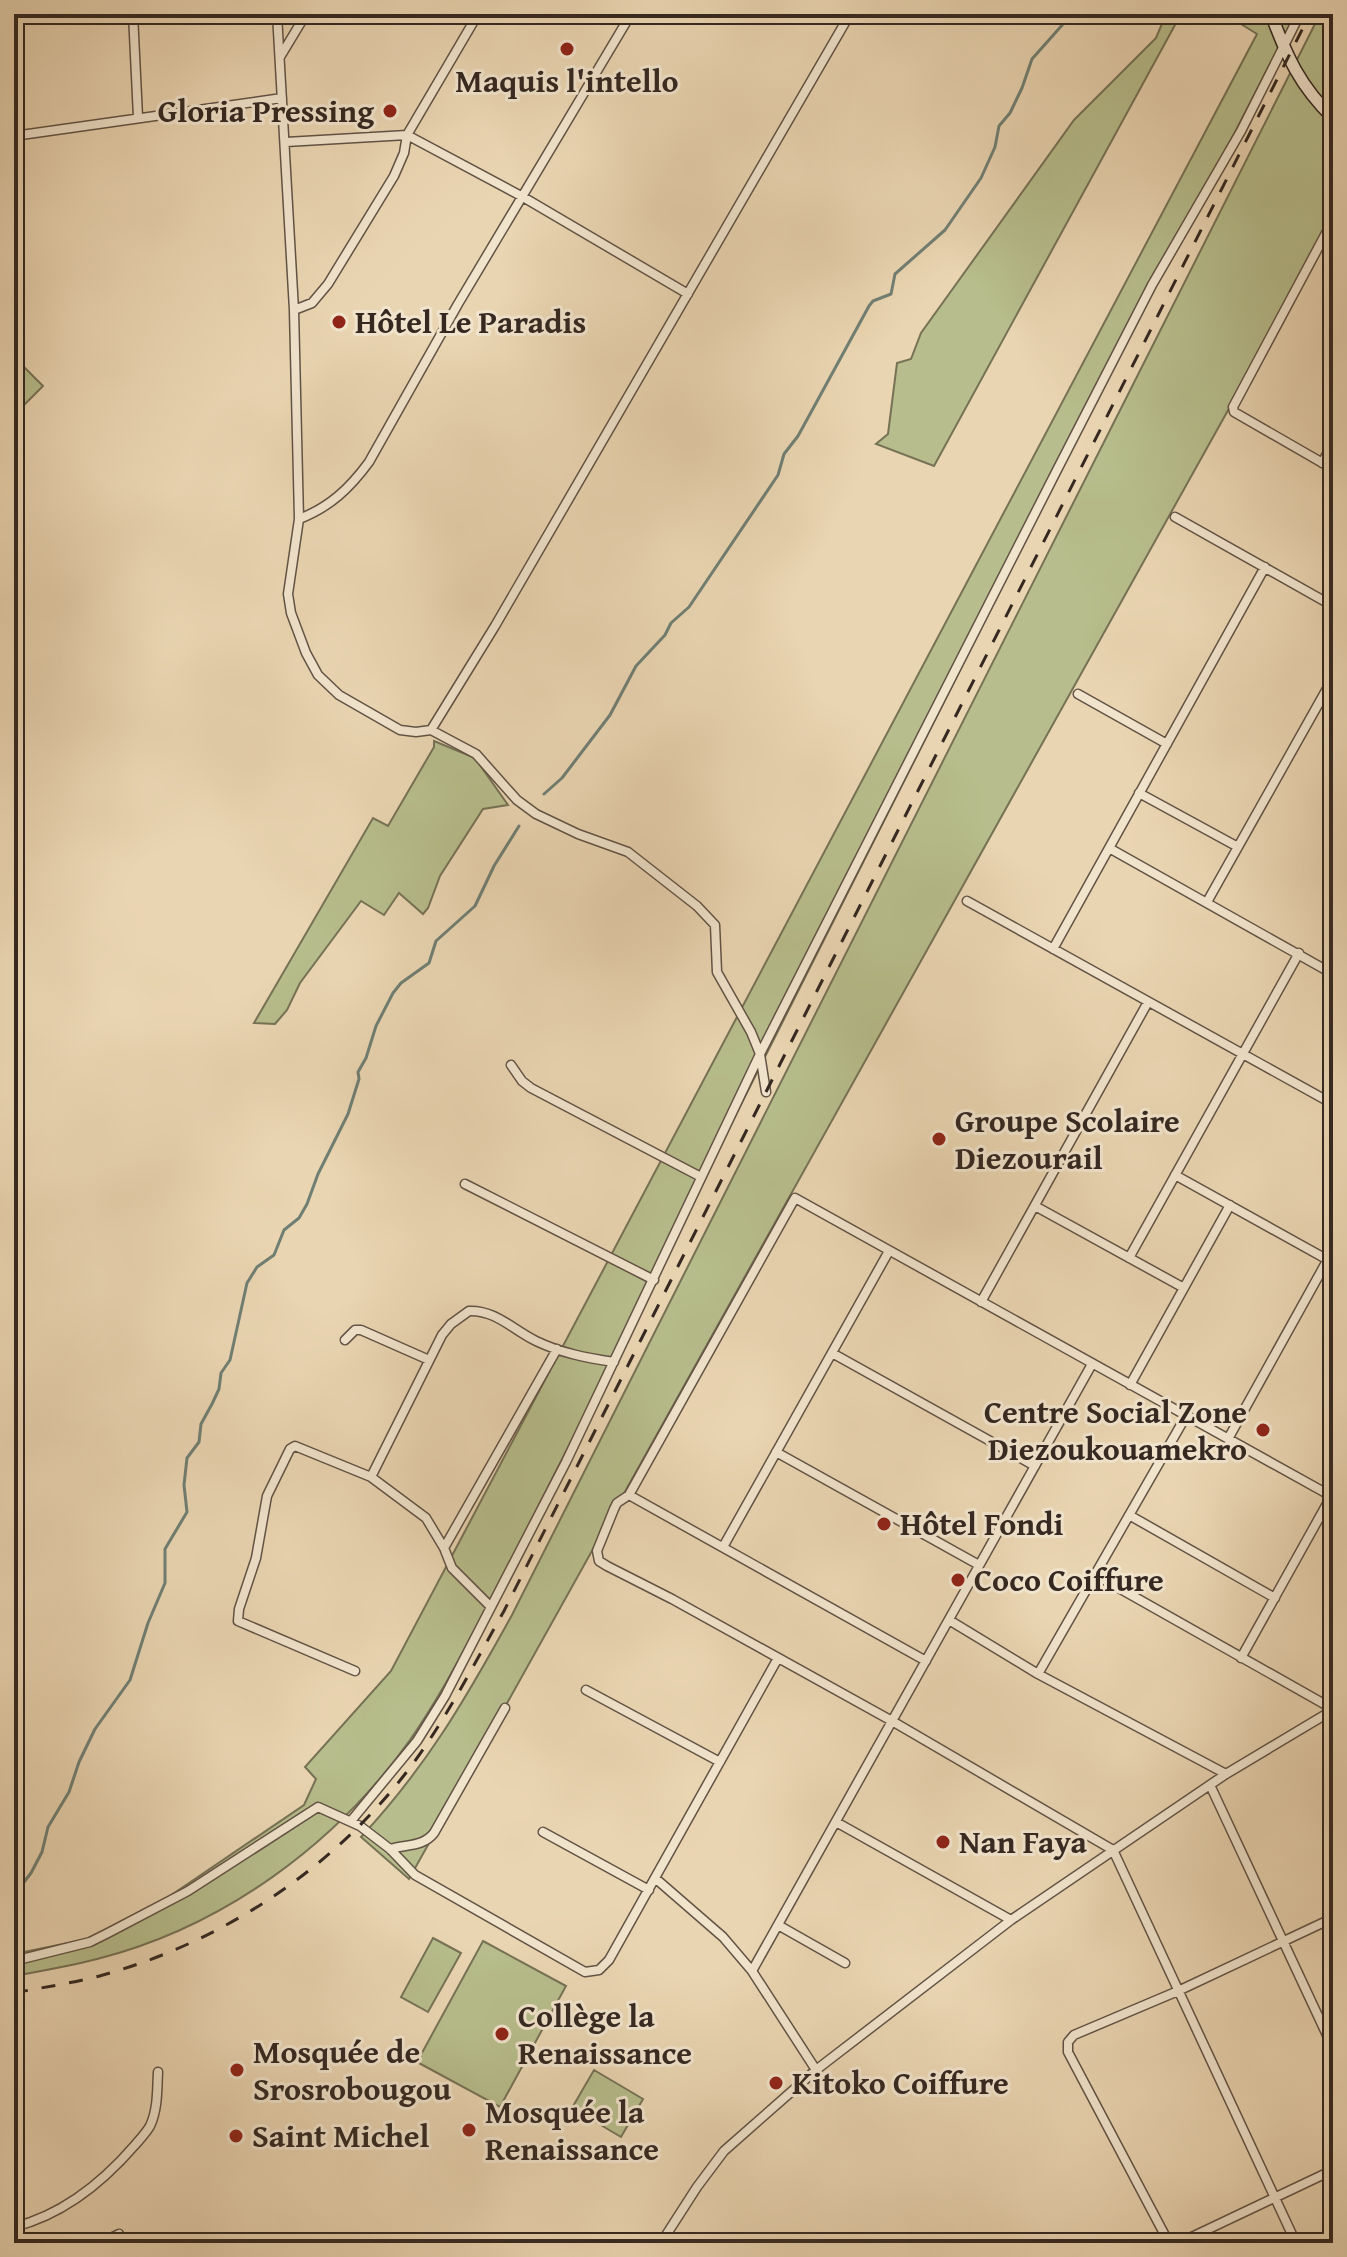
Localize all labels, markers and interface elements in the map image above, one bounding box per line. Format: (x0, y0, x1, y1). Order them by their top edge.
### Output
marker: Maquis l'intello (558, 40, 576, 58)
place label: Maquis l'intello (455, 57, 679, 104)
place label: Gloria Pressing (158, 87, 374, 134)
marker: Gloria Pressing (381, 102, 399, 120)
place label: Hôtel Le Paradis (355, 298, 586, 345)
marker: Hôtel Le Paradis (330, 313, 348, 331)
place label: Groupe Scolaire Diezourail (955, 1097, 1180, 1181)
marker: Groupe Scolaire Diezourail (930, 1130, 948, 1148)
place label: Centre Social Zone Diezoukouamekro (984, 1388, 1247, 1472)
marker: Centre Social Zone Diezoukouamekro (1254, 1421, 1272, 1439)
place label: Hôtel Fondi (900, 1500, 1064, 1547)
marker: Hôtel Fondi (875, 1515, 893, 1533)
place label: Coco Coiffure (974, 1556, 1164, 1603)
marker: Coco Coiffure (949, 1571, 967, 1589)
place label: Nan Faya (959, 1818, 1087, 1865)
marker: Nan Faya (934, 1833, 952, 1851)
place label: Collège la Renaissance (518, 1992, 692, 2076)
marker: Collège la Renaissance (493, 2025, 511, 2043)
place label: Mosquée de Srosrobougou (253, 2028, 452, 2112)
place label: Kitoko Coiffure (792, 2059, 1009, 2106)
marker: Mosquée de Srosrobougou (228, 2061, 246, 2079)
marker: Kitoko Coiffure (767, 2074, 785, 2092)
place label: Mosquée la Renaissance (485, 2088, 659, 2172)
place label: Saint Michel (252, 2112, 430, 2159)
marker: Mosquée la Renaissance (460, 2121, 478, 2139)
marker: Saint Michel (227, 2127, 245, 2145)

